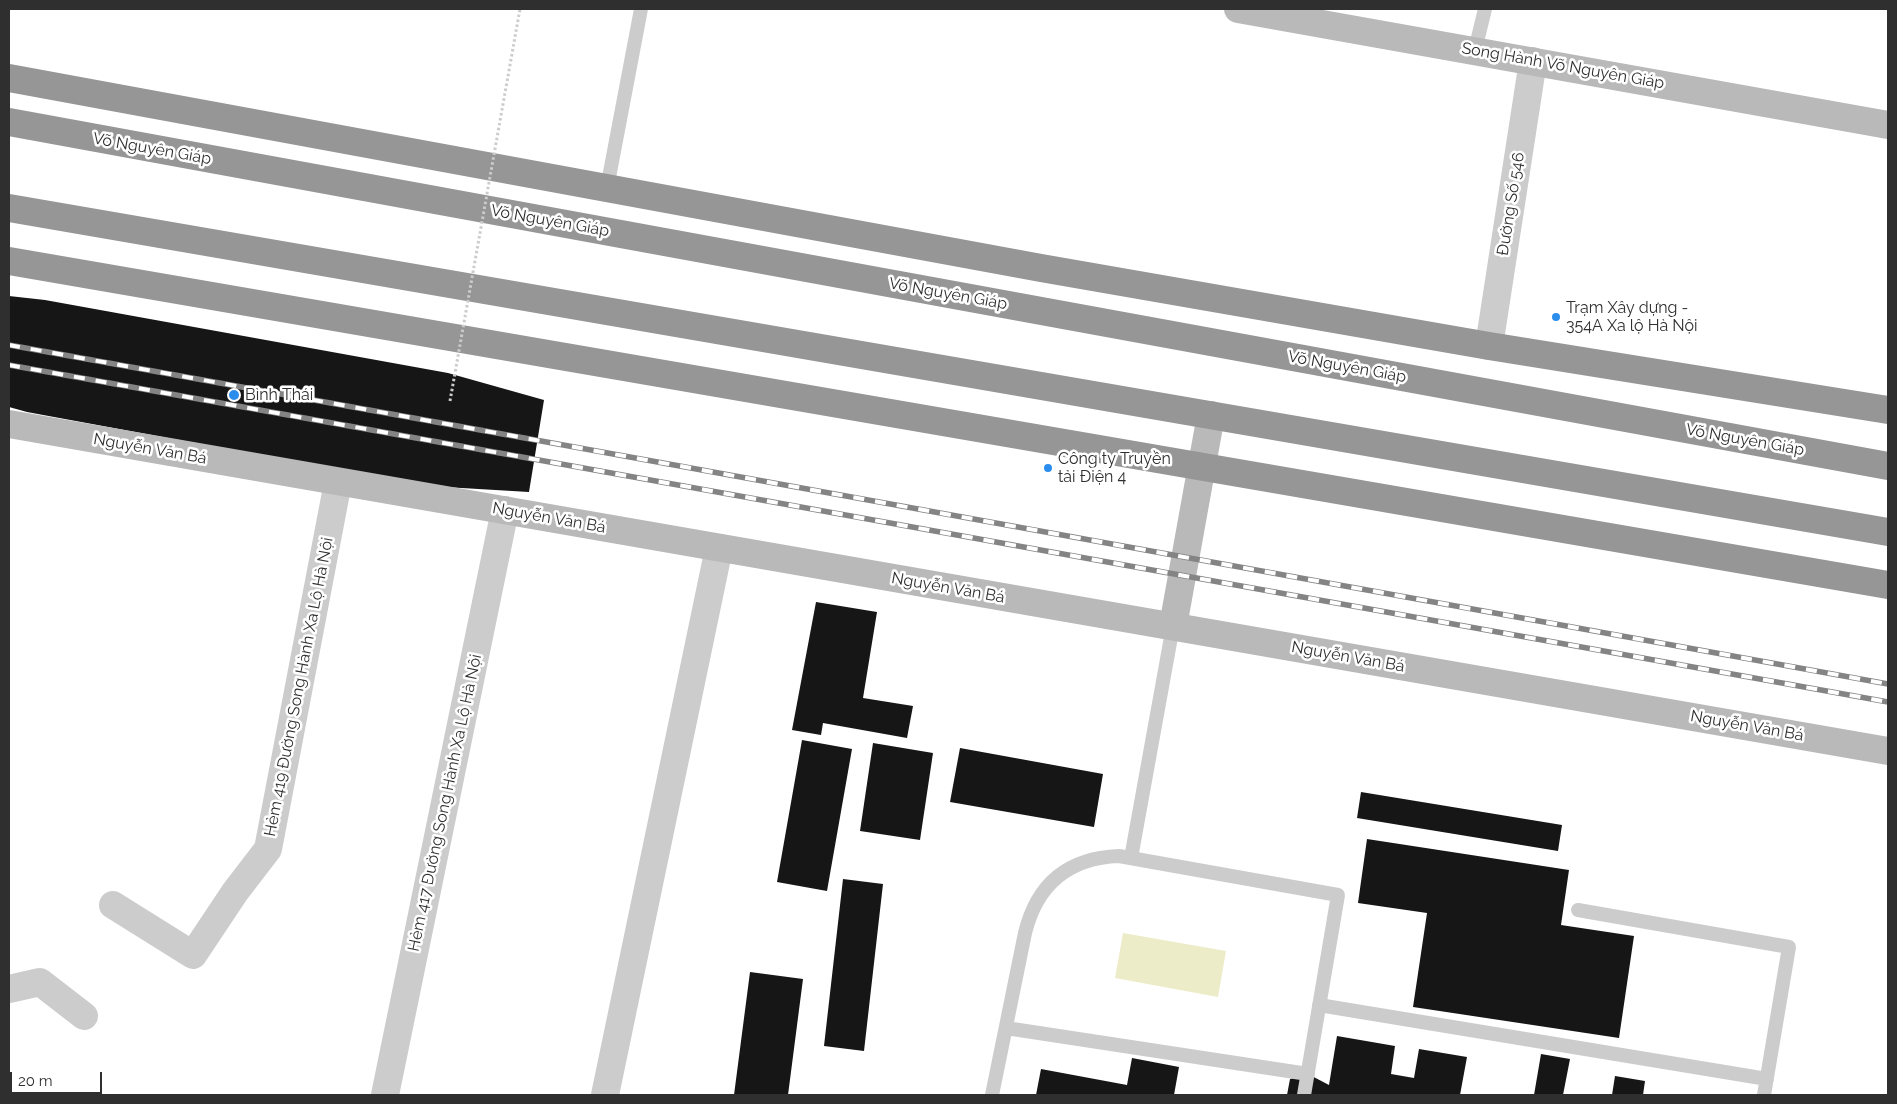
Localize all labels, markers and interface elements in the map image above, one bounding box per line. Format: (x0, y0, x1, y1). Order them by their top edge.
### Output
street label: Song Hành Võ Nguyên Giáp (1460, 39, 1666, 93)
street label: Võ Nguyên Giáp (91, 129, 213, 169)
street label: Đường Số 546 (1493, 151, 1529, 257)
street label: Võ Nguyên Giáp (489, 201, 611, 241)
street label: Võ Nguyên Giáp (887, 274, 1009, 314)
place label: Trạm Xây dựng - 354A Xa lộ Hà Nội (1566, 298, 1698, 336)
marker: Trạm Xây dựng - 354A Xa lộ Hà Nội (1550, 311, 1562, 323)
street label: Võ Nguyên Giáp (1286, 347, 1408, 387)
place label: Bình Thái (245, 385, 313, 405)
marker: Bình Thái (227, 388, 241, 402)
street label: Võ Nguyên Giáp (1684, 420, 1806, 460)
street label: Nguyễn Văn Bá (92, 430, 208, 468)
place label: Công ty Truyền tải Điện 4 (1058, 449, 1171, 487)
marker: Công ty Truyền tải Điện 4 (1042, 462, 1054, 474)
street label: Nguyễn Văn Bá (491, 499, 607, 537)
street label: Hẻm 419 Đường Song Hành Xa Lộ Hà Nội (261, 536, 337, 838)
street label: Nguyễn Văn Bá (890, 569, 1006, 607)
street label: Nguyễn Văn Bá (1290, 638, 1406, 676)
street label: Hẻm 417 Đường Song Hành Xa Lộ Hà Nội (404, 653, 486, 953)
street label: Nguyễn Văn Bá (1689, 707, 1805, 745)
scale bar (12, 1062, 105, 1094)
text: 20 m (18, 1072, 53, 1090)

